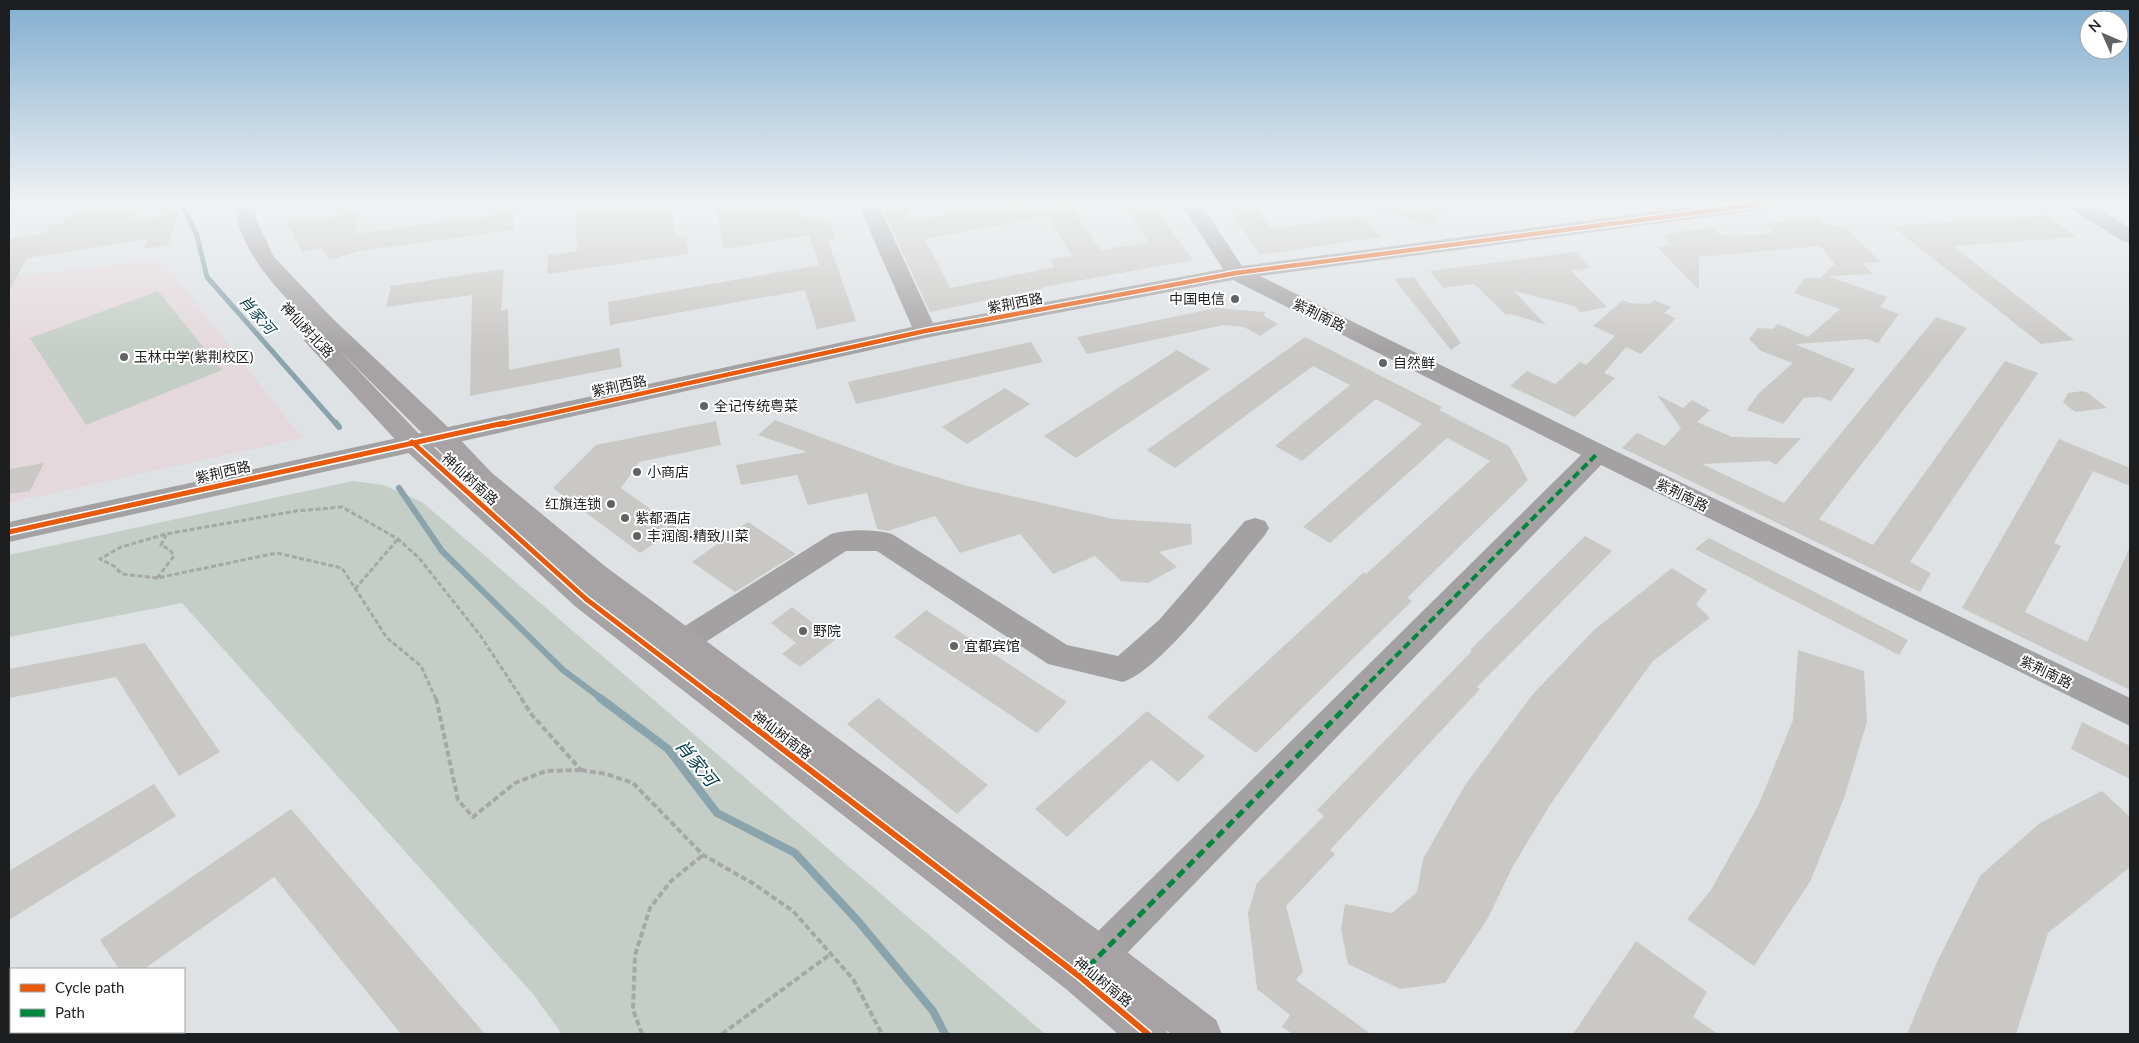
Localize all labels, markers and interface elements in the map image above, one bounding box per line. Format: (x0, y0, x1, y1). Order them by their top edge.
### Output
north arrow (2079, 10, 2129, 60)
text: N (2085, 16, 2104, 35)
street label: 紫荆西路 (986, 289, 1044, 316)
place label: 中国电信 (1169, 290, 1225, 307)
water label: 肖家河 (236, 291, 281, 339)
marker: 中国电信 (1229, 293, 1241, 305)
street label: 紫荆南路 (1290, 295, 1348, 334)
street label: 神仙树北路 (277, 298, 337, 361)
place label: 玉林中学(紫荆校区) (134, 348, 254, 365)
marker: 玉林中学(紫荆校区) (118, 351, 130, 363)
place label: 自然鲜 (1393, 354, 1435, 371)
marker: 自然鲜 (1377, 357, 1389, 369)
street label: 紫荆西路 (590, 371, 648, 400)
place label: 全记传统粤菜 (714, 397, 798, 414)
marker: 全记传统粤菜 (698, 400, 710, 412)
street label: 神仙树南路 (439, 449, 502, 508)
street label: 紫荆西路 (194, 457, 252, 486)
place label: 小商店 (647, 463, 689, 480)
marker: 小商店 (631, 466, 643, 478)
street label: 紫荆南路 (1653, 475, 1711, 514)
place label: 红旗连锁 (545, 495, 601, 512)
marker: 红旗连锁 (605, 498, 617, 510)
place label: 紫都酒店 (635, 509, 691, 526)
marker: 紫都酒店 (619, 512, 631, 524)
place label: 丰润阁·精致川菜 (647, 527, 749, 544)
marker: 丰润阁·精致川菜 (631, 530, 643, 542)
place label: 野院 (813, 622, 841, 639)
marker: 野院 (797, 625, 809, 637)
place label: 宜都宾馆 (964, 637, 1020, 654)
marker: 宜都宾馆 (948, 640, 960, 652)
street label: 紫荆南路 (2017, 652, 2075, 691)
street label: 神仙树南路 (749, 707, 815, 762)
water label: 肖家河 (671, 734, 724, 793)
street label: 神仙树南路 (1071, 953, 1136, 1010)
legend (10, 968, 185, 1033)
text: Cycle path (55, 978, 124, 996)
text: Path (55, 1003, 85, 1021)

